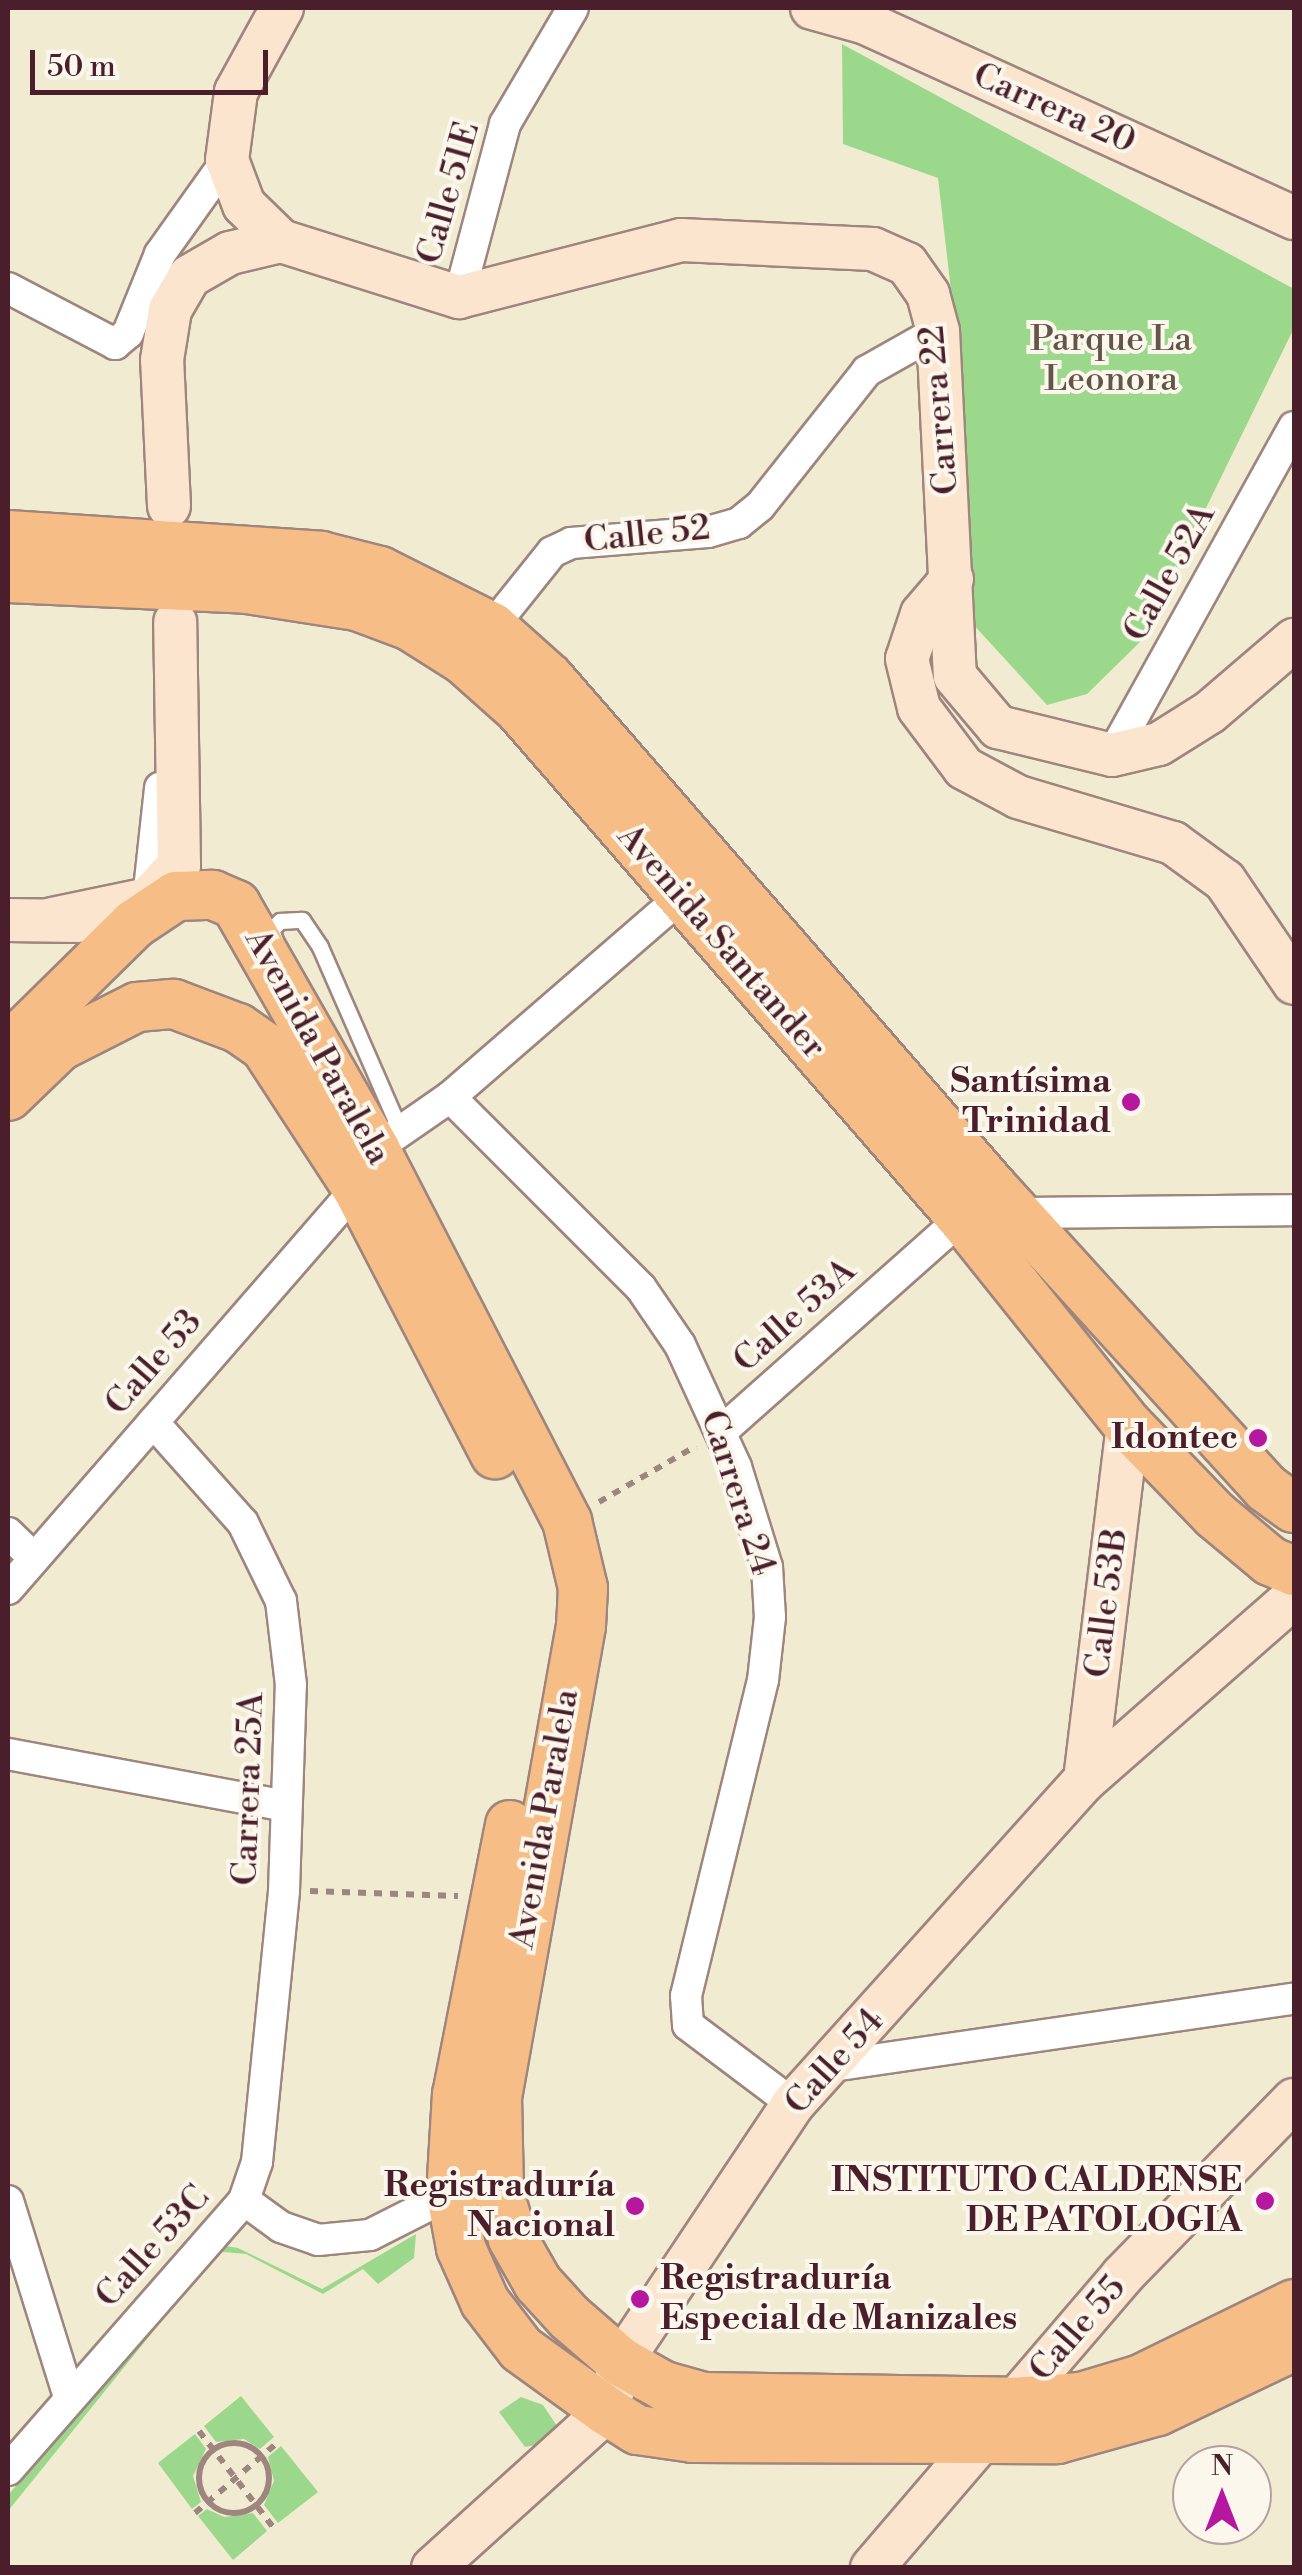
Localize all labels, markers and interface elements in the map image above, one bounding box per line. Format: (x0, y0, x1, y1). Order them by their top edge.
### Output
scale bar (35, 30, 272, 92)
text: 50 m (47, 48, 116, 86)
street label: Carrera 20 (966, 55, 1142, 163)
street label: Calle 51E (409, 117, 489, 269)
park label: Parque La Leonora (1030, 319, 1192, 401)
street label: Carrera 22 (912, 324, 968, 496)
street label: Calle 52A (1115, 497, 1225, 649)
street label: Calle 52 (582, 507, 712, 563)
street label: Avenida Santander (608, 816, 834, 1068)
street label: Avenida Paralela (235, 922, 399, 1172)
place label: Santísima Trinidad (950, 1061, 1111, 1143)
marker: Santísima Trinidad (1120, 1091, 1142, 1113)
street label: Calle 53A (725, 1250, 865, 1382)
street label: Calle 53 (97, 1302, 211, 1424)
street label: Carrera 24 (691, 1405, 783, 1581)
place label: Idontec (1111, 1417, 1238, 1459)
marker: Idontec (1247, 1427, 1269, 1449)
street label: Calle 53B (1077, 1526, 1137, 1680)
street label: Avenida Paralela (502, 1686, 588, 1952)
street label: Carrera 25A (225, 1692, 273, 1886)
street label: Calle 54 (777, 2000, 893, 2124)
place label: INSTITUTO CALDENSE DE PATOLOGIA (831, 2160, 1242, 2242)
place label: Registraduría Nacional (384, 2165, 615, 2247)
street label: Calle 53C (87, 2177, 219, 2317)
marker: INSTITUTO CALDENSE DE PATOLOGIA (1252, 2188, 1278, 2214)
marker: Registraduría Nacional (624, 2195, 646, 2217)
place label: Registraduría Especial de Manizales (660, 2258, 1017, 2340)
street label: Calle 55 (1021, 2268, 1135, 2390)
marker: Registraduría Especial de Manizales (629, 2288, 651, 2310)
north arrow (1172, 2445, 1272, 2545)
text: N (1211, 2449, 1233, 2484)

